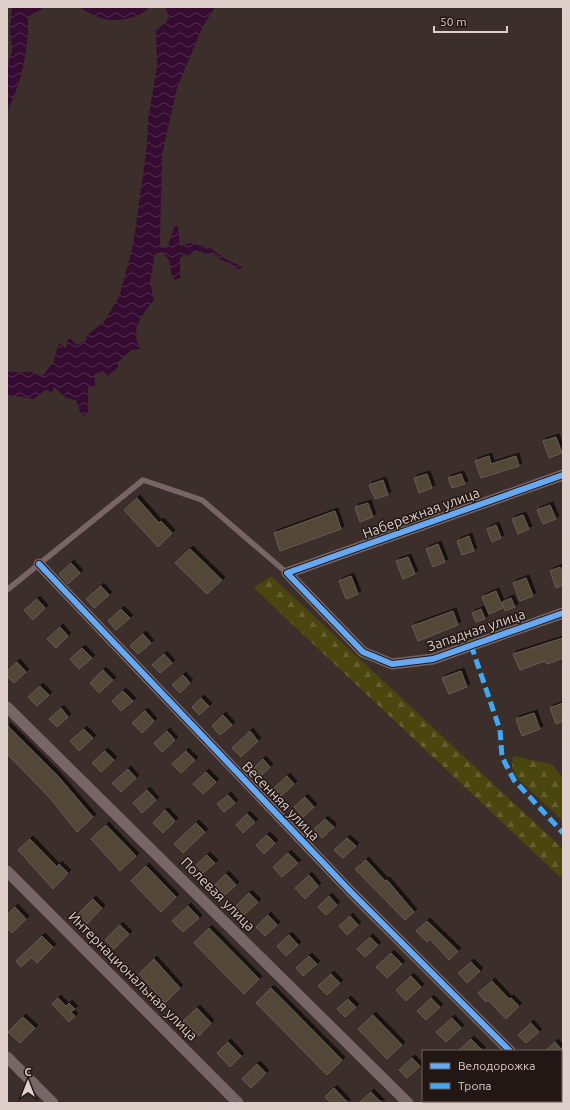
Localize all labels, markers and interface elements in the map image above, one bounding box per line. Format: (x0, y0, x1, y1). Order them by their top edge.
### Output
scale bar (434, 8, 507, 34)
text: 50 m (440, 15, 467, 28)
street label: Набережная улица (360, 484, 482, 542)
street label: Западная улица (425, 606, 527, 654)
street label: Весенняя улица (239, 758, 323, 844)
street label: Полевая улица (178, 854, 258, 934)
street label: Интернациональная улица (65, 908, 201, 1044)
legend (422, 1050, 562, 1102)
text: Велодорожка (458, 1059, 535, 1072)
north arrow (8, 1062, 48, 1102)
text: С (24, 1066, 32, 1078)
text: Тропа (458, 1079, 491, 1092)

